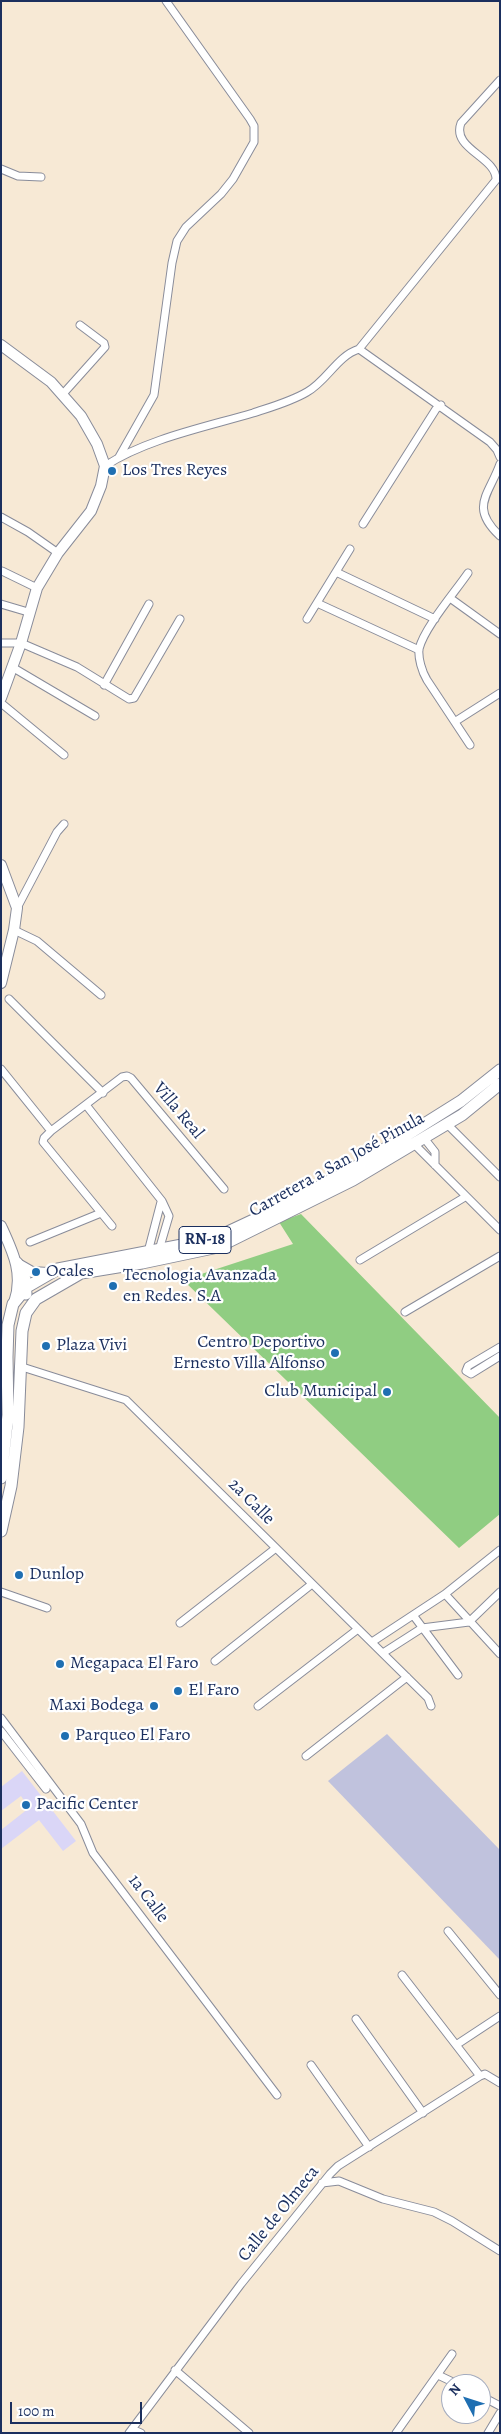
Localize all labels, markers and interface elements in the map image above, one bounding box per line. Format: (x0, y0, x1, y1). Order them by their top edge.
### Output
place label: Los Tres Reyes (122, 460, 227, 482)
marker: Los Tres Reyes (106, 465, 118, 477)
street label: Villa Real (148, 1078, 208, 1144)
street label: Carretera a San José Pinula (246, 1108, 428, 1222)
road number: RN-18 (179, 1226, 231, 1254)
place label: Ocales (46, 1261, 94, 1283)
place label: Tecnologia Avanzada en Redes. S.A (123, 1265, 277, 1308)
marker: Ocales (30, 1266, 42, 1278)
marker: Tecnologia Avanzada en Redes. S.A (107, 1280, 119, 1292)
place label: Centro Deportivo Ernesto Villa Alfonso (173, 1332, 325, 1375)
place label: Plaza Vivi (56, 1335, 127, 1357)
marker: Plaza Vivi (40, 1340, 52, 1352)
marker: Centro Deportivo Ernesto Villa Alfonso (329, 1347, 341, 1359)
place label: Club Municipal (264, 1381, 377, 1403)
marker: Club Municipal (381, 1386, 393, 1398)
street label: 2a Calle (223, 1474, 279, 1530)
place label: Dunlop (29, 1564, 84, 1586)
marker: Dunlop (13, 1569, 25, 1581)
place label: Megapaca El Faro (70, 1653, 198, 1675)
marker: Megapaca El Faro (54, 1658, 66, 1670)
place label: El Faro (188, 1680, 239, 1702)
marker: El Faro (172, 1685, 184, 1697)
place label: Maxi Bodega (49, 1695, 144, 1717)
marker: Maxi Bodega (148, 1700, 160, 1712)
place label: Parqueo El Faro (75, 1725, 190, 1747)
marker: Parqueo El Faro (59, 1730, 71, 1742)
place label: Pacific Center (36, 1794, 138, 1816)
marker: Pacific Center (20, 1799, 32, 1811)
street label: 1a Calle (123, 1871, 173, 1927)
street label: Calle de Olmeca (234, 2162, 324, 2266)
north arrow (441, 2374, 491, 2424)
text: N (444, 2380, 465, 2400)
scale bar (12, 2392, 145, 2424)
text: 100 m (18, 2401, 55, 2421)

